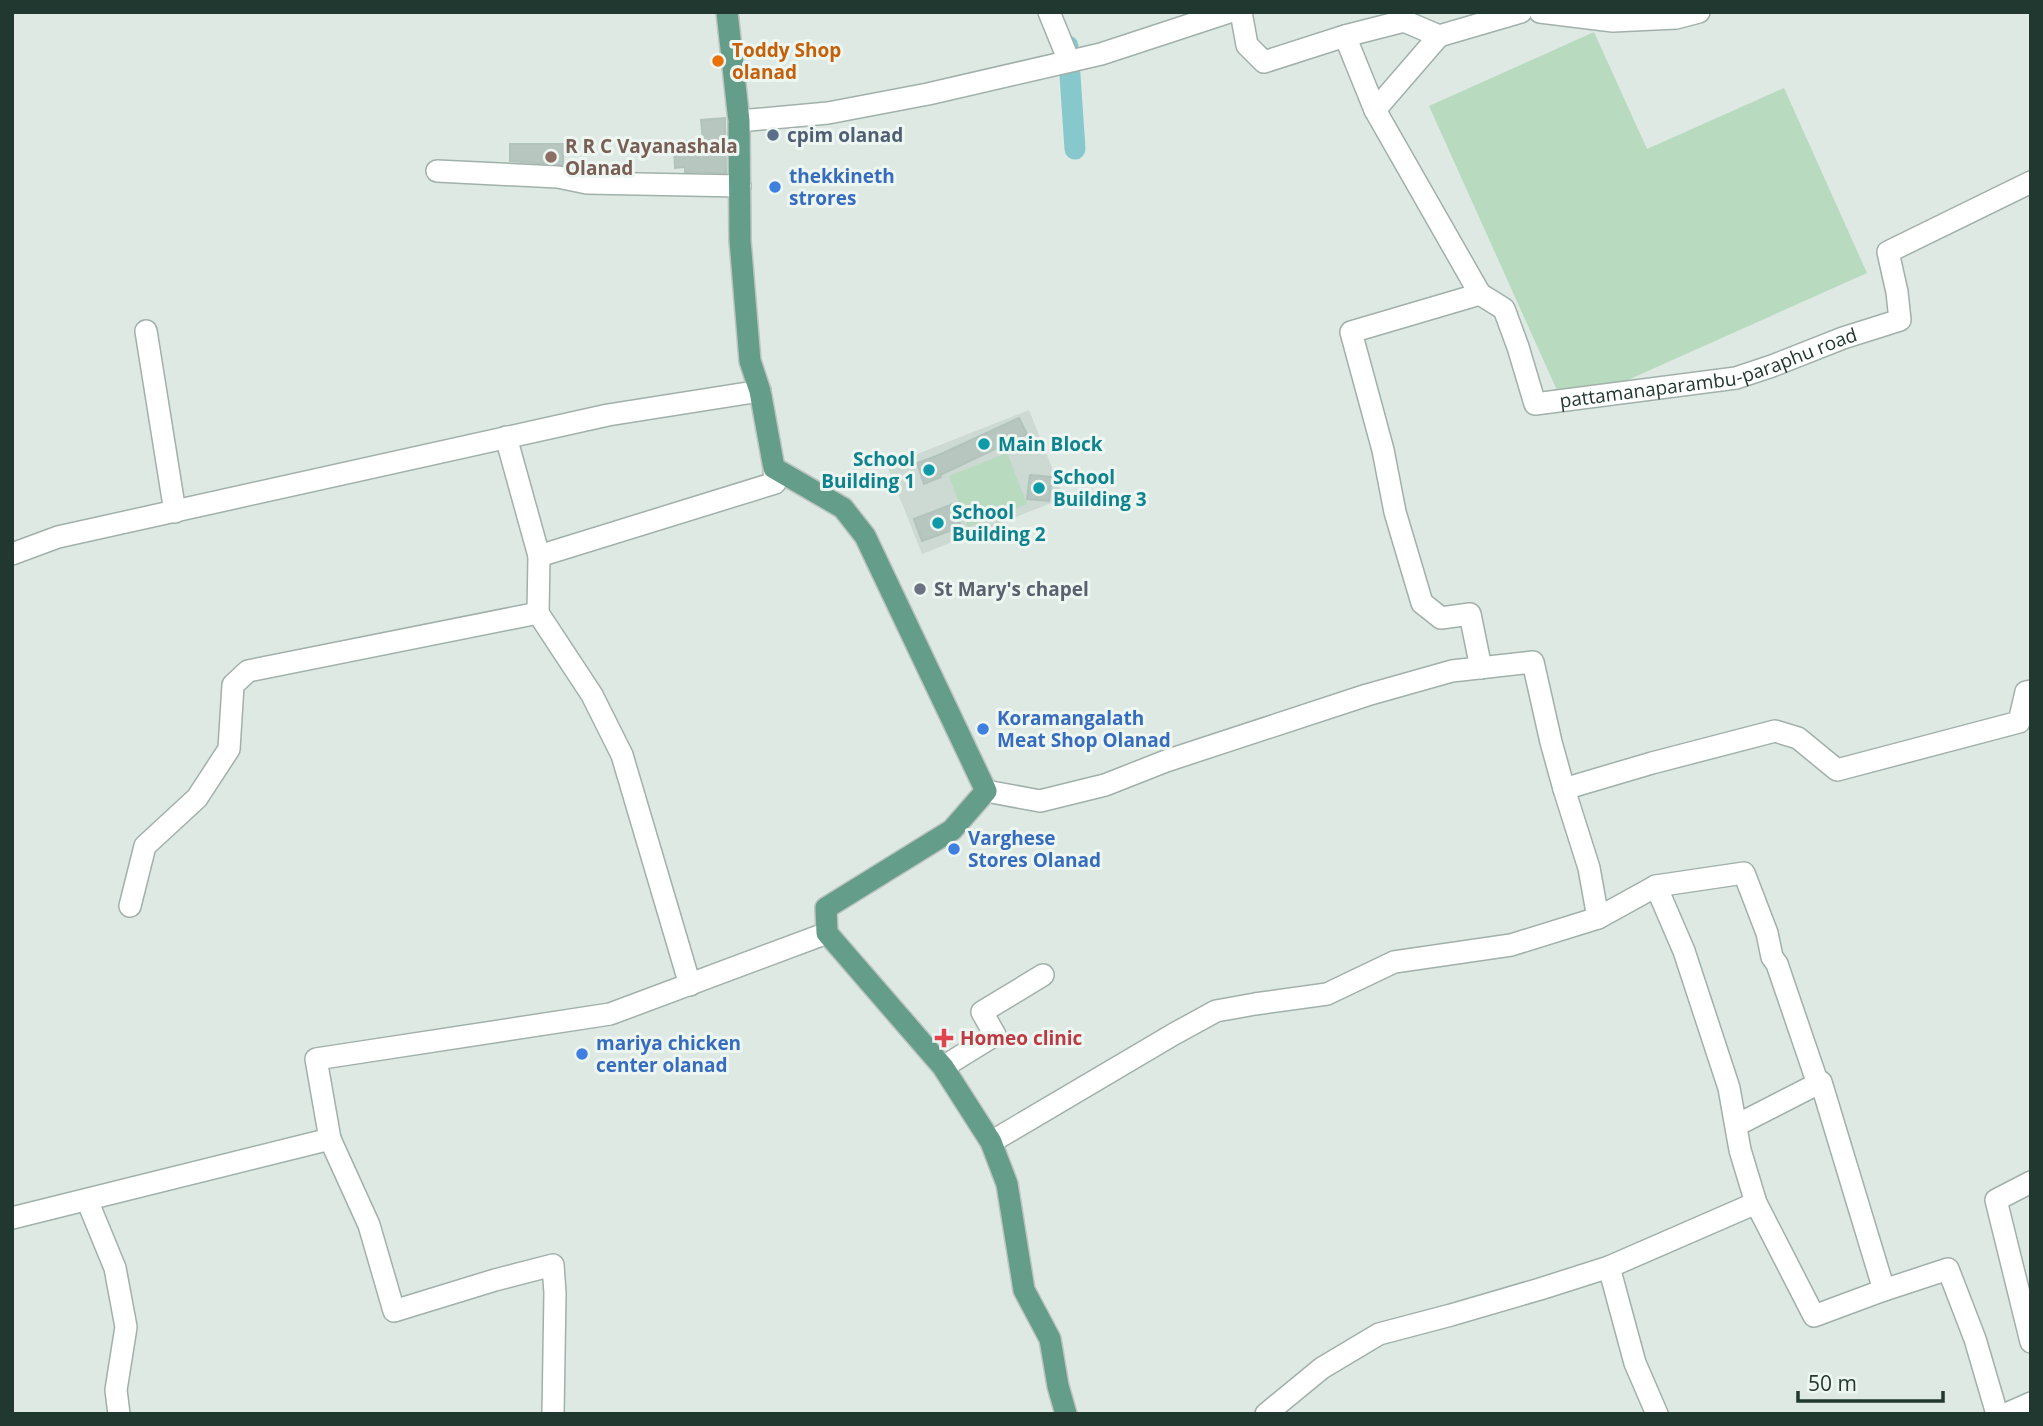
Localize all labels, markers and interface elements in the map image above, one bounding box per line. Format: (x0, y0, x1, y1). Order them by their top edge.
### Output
place label: Toddy Shop olanad (732, 37, 841, 85)
marker: Toddy Shop olanad (710, 53, 726, 69)
place label: cpim olanad (787, 122, 903, 148)
marker: cpim olanad (765, 127, 781, 143)
place label: R R C Vayanashala Olanad (565, 133, 738, 181)
marker: R R C Vayanashala Olanad (543, 149, 559, 165)
place label: thekkineth strores (789, 163, 895, 211)
marker: thekkineth strores (767, 179, 783, 195)
street label: pattamanaparambu-paraphu road (1558, 321, 1860, 414)
place label: Main Block (998, 431, 1103, 457)
marker: Main Block (976, 436, 992, 452)
place label: School Building 1 (821, 446, 915, 494)
marker: School Building 1 (921, 462, 937, 478)
place label: School Building 3 (1053, 464, 1147, 512)
marker: School Building 3 (1031, 480, 1047, 496)
place label: School Building 2 (952, 499, 1046, 547)
marker: School Building 2 (930, 515, 946, 531)
place label: St Mary's chapel (934, 576, 1089, 602)
marker: St Mary's chapel (912, 581, 928, 597)
place label: Koramangalath Meat Shop Olanad (997, 705, 1171, 753)
marker: Koramangalath Meat Shop Olanad (975, 721, 991, 737)
place label: Varghese Stores Olanad (968, 825, 1101, 873)
marker: Varghese Stores Olanad (946, 841, 962, 857)
place label: Homeo clinic (960, 1025, 1083, 1051)
marker: Homeo clinic (934, 1028, 954, 1048)
place label: mariya chicken center olanad (596, 1030, 741, 1078)
marker: mariya chicken center olanad (574, 1046, 590, 1062)
scale bar (1798, 1360, 1943, 1404)
text: 50 m (1808, 1369, 1857, 1397)

